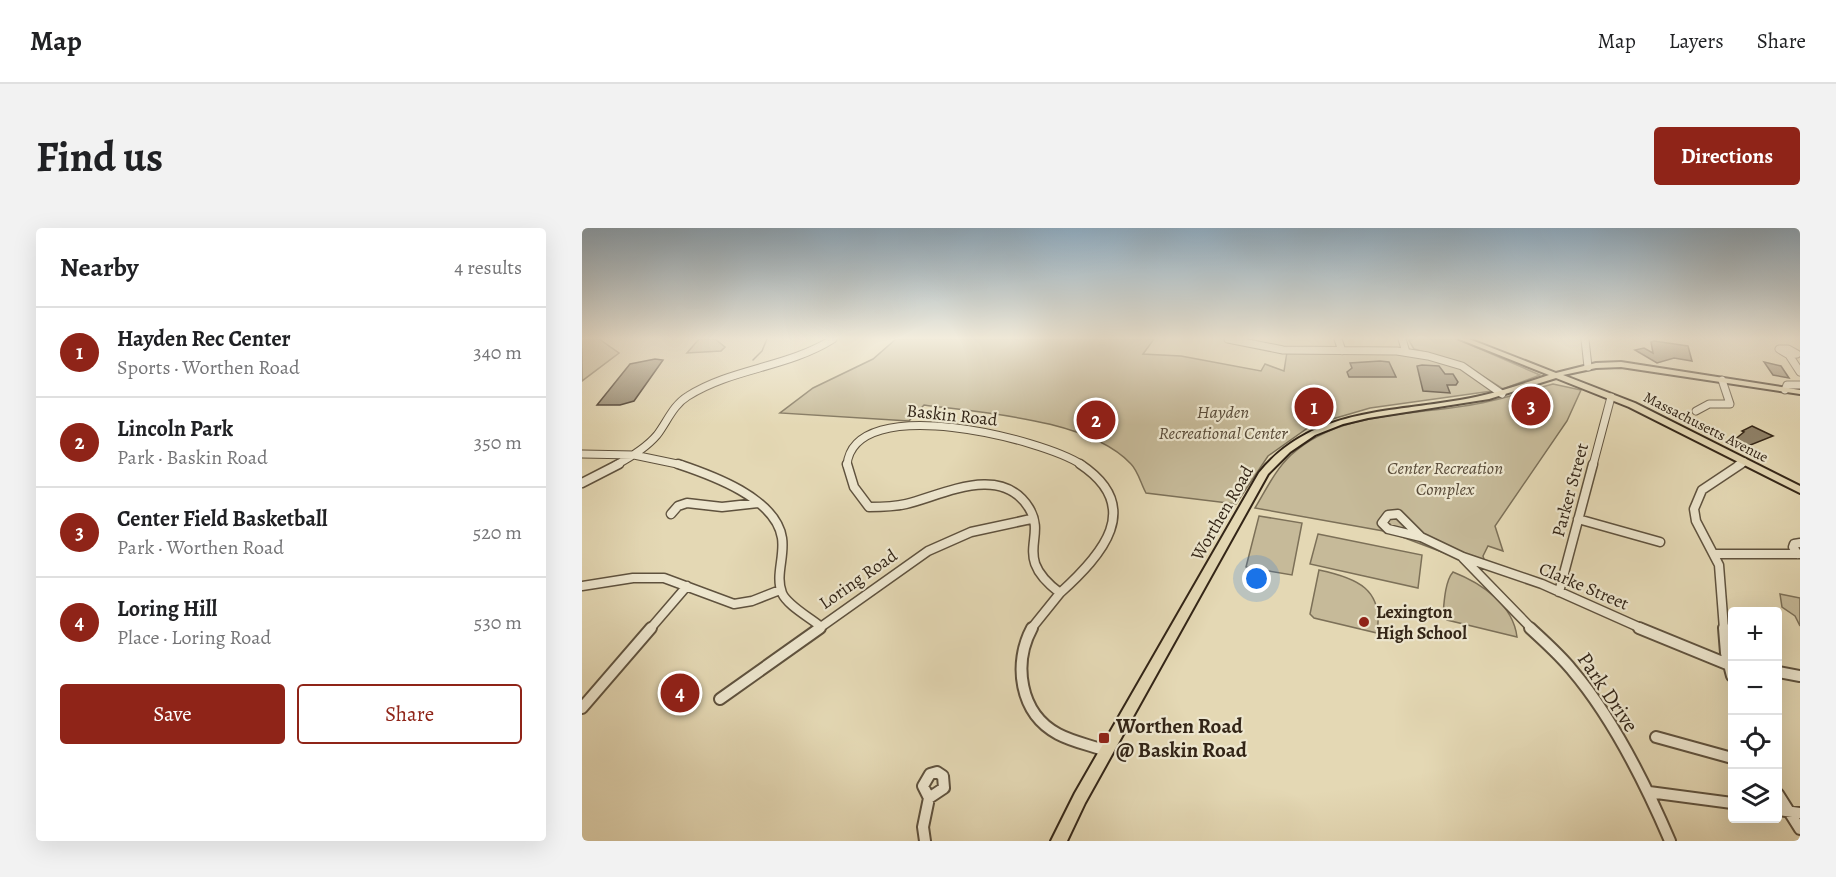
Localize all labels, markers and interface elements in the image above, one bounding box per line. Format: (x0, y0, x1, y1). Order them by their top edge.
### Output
text: Map (30, 22, 82, 60)
text: Map (1597, 27, 1636, 55)
text: Layers (1669, 27, 1724, 55)
text: Share (1757, 27, 1806, 55)
button: Directions (1654, 127, 1800, 185)
text: Find us (36, 128, 163, 185)
text: Nearby (60, 250, 139, 285)
text: 4 results (454, 254, 522, 281)
text: Hayden Rec Center (117, 324, 291, 354)
text: 1 (76, 339, 83, 366)
text: 340 m (473, 339, 522, 366)
text: Sports · Worthen Road (117, 354, 300, 381)
pin: 1 (1294, 384, 1334, 429)
pin: 3 (1512, 384, 1550, 429)
street label: Massachusetts Avenue (1640, 387, 1772, 467)
street label: Baskin Road (905, 398, 999, 432)
pin: 2 (1076, 398, 1116, 442)
park label: Hayden Recreational Center (1159, 400, 1288, 445)
text: Lincoln Park (117, 414, 233, 444)
text: 2 (75, 429, 84, 456)
text: 350 m (474, 429, 522, 456)
street label: Parker Street (1546, 440, 1594, 540)
text: Park · Baskin Road (117, 444, 268, 471)
park label: Center Recreation Complex (1387, 456, 1503, 501)
street label: Worthen Road (1185, 461, 1259, 566)
text: Center Field Basketball (117, 504, 328, 534)
text: 3 (75, 519, 84, 546)
text: 520 m (473, 519, 522, 546)
text: Park · Worthen Road (117, 534, 284, 561)
street label: Loring Road (814, 543, 902, 615)
street label: Clarke Street (1535, 556, 1633, 616)
your location (1242, 564, 1271, 593)
text: Loring Hill (117, 594, 217, 624)
place label: Lexington High School (1376, 600, 1467, 645)
map controls (1728, 607, 1782, 823)
button: + (1728, 607, 1782, 661)
text: 4 (75, 609, 84, 636)
text: 530 m (474, 609, 522, 636)
marker: Lexington High School (1357, 615, 1371, 629)
text: Place · Loring Road (117, 624, 271, 651)
street label: Park Drive (1571, 647, 1645, 737)
button: − (1728, 661, 1782, 715)
pin: 4 (660, 670, 700, 716)
button: Save (60, 684, 285, 744)
button: Share (297, 684, 522, 744)
place label: Worthen Road @ Baskin Road (1115, 712, 1248, 764)
button: locate (1728, 715, 1782, 769)
marker: Worthen Road @ Baskin Road (1097, 731, 1111, 745)
button: layers (1728, 769, 1782, 823)

